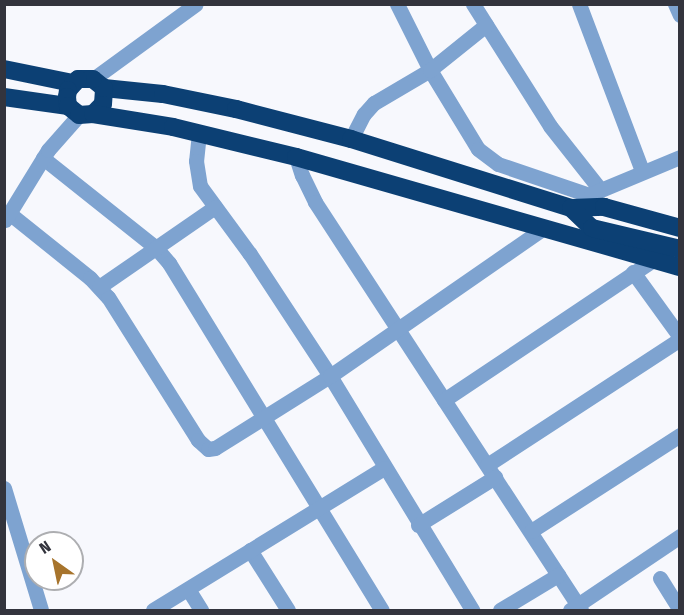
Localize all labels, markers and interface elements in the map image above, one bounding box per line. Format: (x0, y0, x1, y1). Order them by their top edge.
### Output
north arrow (24, 531, 84, 591)
text: N (36, 537, 54, 558)

